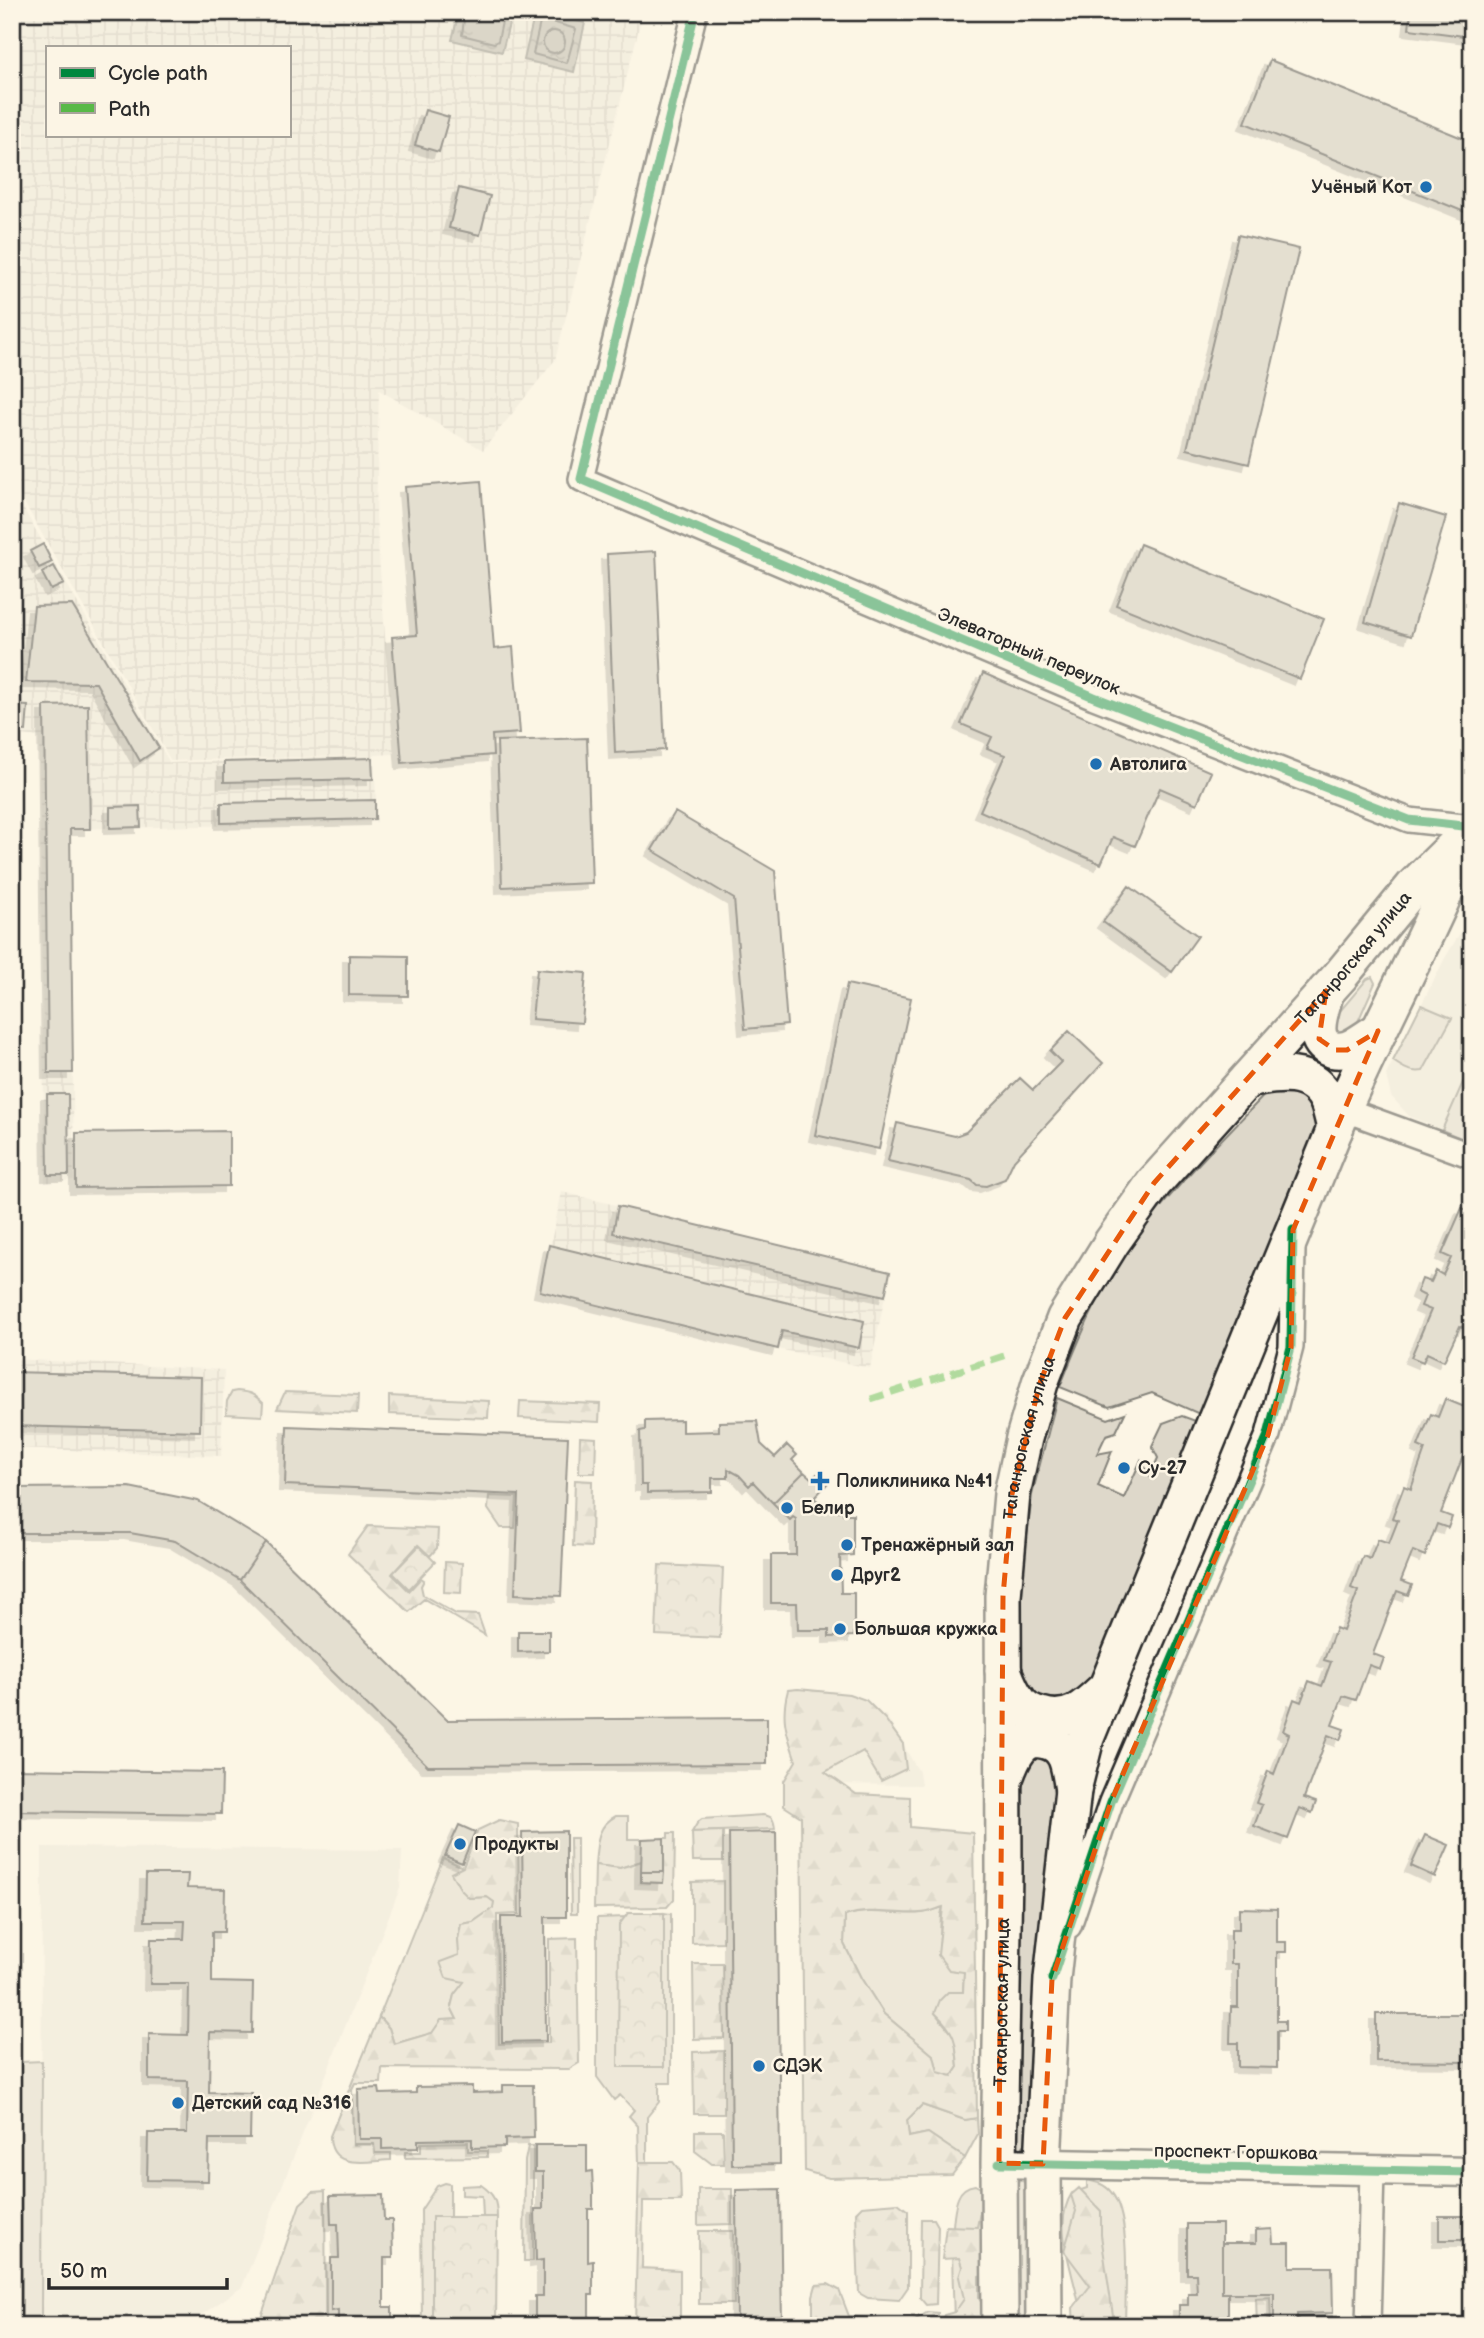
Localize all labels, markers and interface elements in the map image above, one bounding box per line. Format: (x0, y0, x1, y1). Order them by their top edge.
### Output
legend (46, 46, 290, 136)
text: Cycle path (108, 61, 208, 86)
text: Path (108, 97, 150, 122)
place label: Учёный Кот (1312, 177, 1412, 198)
marker: Учёный Кот (1418, 179, 1434, 195)
street label: Элеваторный переулок (934, 603, 1124, 700)
place label: Автолига (1109, 754, 1187, 775)
marker: Автолига (1088, 756, 1104, 772)
street label: Таганрогская улица (1291, 887, 1416, 1029)
street label: Таганрогская улица (1000, 1353, 1060, 1520)
place label: Су-27 (1138, 1458, 1187, 1479)
marker: Су-27 (1116, 1460, 1132, 1476)
marker: Поликлиника №41 (810, 1471, 830, 1491)
place label: Поликлиника №41 (836, 1471, 993, 1492)
place label: Белир (801, 1498, 855, 1519)
marker: Белир (779, 1500, 795, 1516)
place label: Тренажёрный зал (861, 1535, 1014, 1556)
marker: Тренажёрный зал (839, 1537, 855, 1553)
place label: Друг2 (851, 1565, 901, 1586)
marker: Друг2 (829, 1567, 845, 1583)
place label: Большая кружка (854, 1619, 998, 1640)
marker: Большая кружка (832, 1621, 848, 1637)
place label: Продукты (474, 1834, 559, 1855)
marker: Продукты (452, 1836, 468, 1852)
street label: Таганрогская улица (990, 1917, 1014, 2086)
place label: СДЭК (773, 2056, 823, 2077)
marker: СДЭК (751, 2058, 767, 2074)
place label: Детский сад №316 (192, 2093, 351, 2114)
marker: Детский сад №316 (170, 2095, 186, 2111)
street label: проспект Горшкова (1154, 2141, 1319, 2164)
scale bar (49, 2247, 228, 2291)
text: 50 m (60, 2259, 107, 2284)

